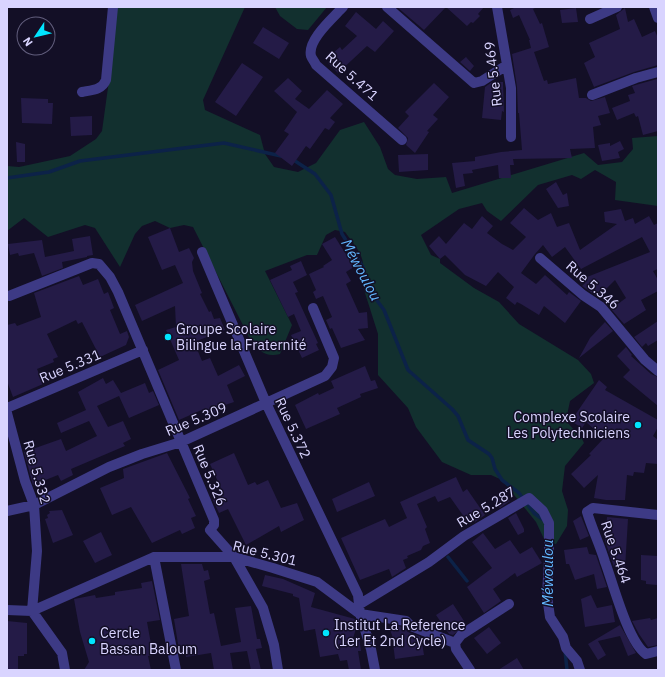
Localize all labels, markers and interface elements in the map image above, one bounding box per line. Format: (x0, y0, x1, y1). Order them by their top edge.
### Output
north arrow (16, 16, 56, 56)
text: N (20, 34, 36, 49)
street label: Rue 5.469 (480, 40, 506, 108)
street label: Rue 5.471 (322, 47, 382, 105)
water label: Méwoulou (337, 235, 386, 304)
street label: Rue 5.346 (562, 257, 624, 313)
place label: Groupe Scolaire Bilingue la Fraternité (176, 320, 307, 354)
marker: Groupe Scolaire Bilingue la Fraternité (163, 332, 173, 342)
street label: Rue 5.331 (36, 345, 104, 387)
street label: Rue 5.372 (271, 395, 315, 461)
street label: Rue 5.309 (162, 398, 230, 440)
place label: Complexe Scolaire Les Polytechniciens (507, 408, 630, 442)
marker: Complexe Scolaire Les Polytechniciens (633, 420, 643, 430)
street label: Rue 5.332 (19, 438, 55, 506)
street label: Rue 5.326 (189, 441, 231, 509)
street label: Rue 5.287 (453, 482, 519, 532)
street label: Rue 5.464 (597, 518, 635, 586)
street label: Rue 5.301 (231, 536, 299, 570)
water label: Méwoulou (538, 539, 557, 607)
place label: Institut La Reference (1er Et 2nd Cycle) (334, 616, 466, 650)
place label: Cercle Bassan Baloum (100, 624, 197, 658)
marker: Institut La Reference (1er Et 2nd Cycle) (321, 628, 331, 638)
marker: Cercle Bassan Baloum (87, 636, 97, 646)

